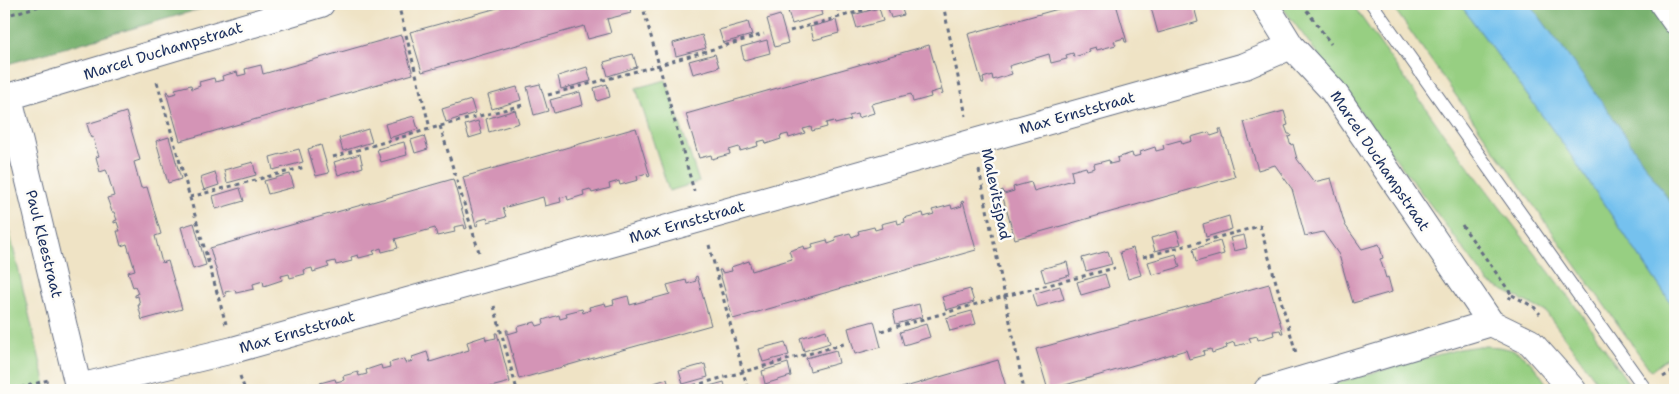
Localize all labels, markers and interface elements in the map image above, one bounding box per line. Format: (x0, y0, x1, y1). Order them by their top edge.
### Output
street label: Marcel Duchampstraat (81, 17, 245, 85)
street label: Max Ernststraat (1017, 87, 1137, 139)
street label: Marcel Duchampstraat (1326, 87, 1434, 235)
street label: Malevitsjpad (977, 146, 1016, 242)
street label: Paul Kleestraat (21, 188, 67, 300)
street label: Max Ernststraat (627, 196, 747, 248)
street label: Max Ernststraat (237, 306, 357, 358)

